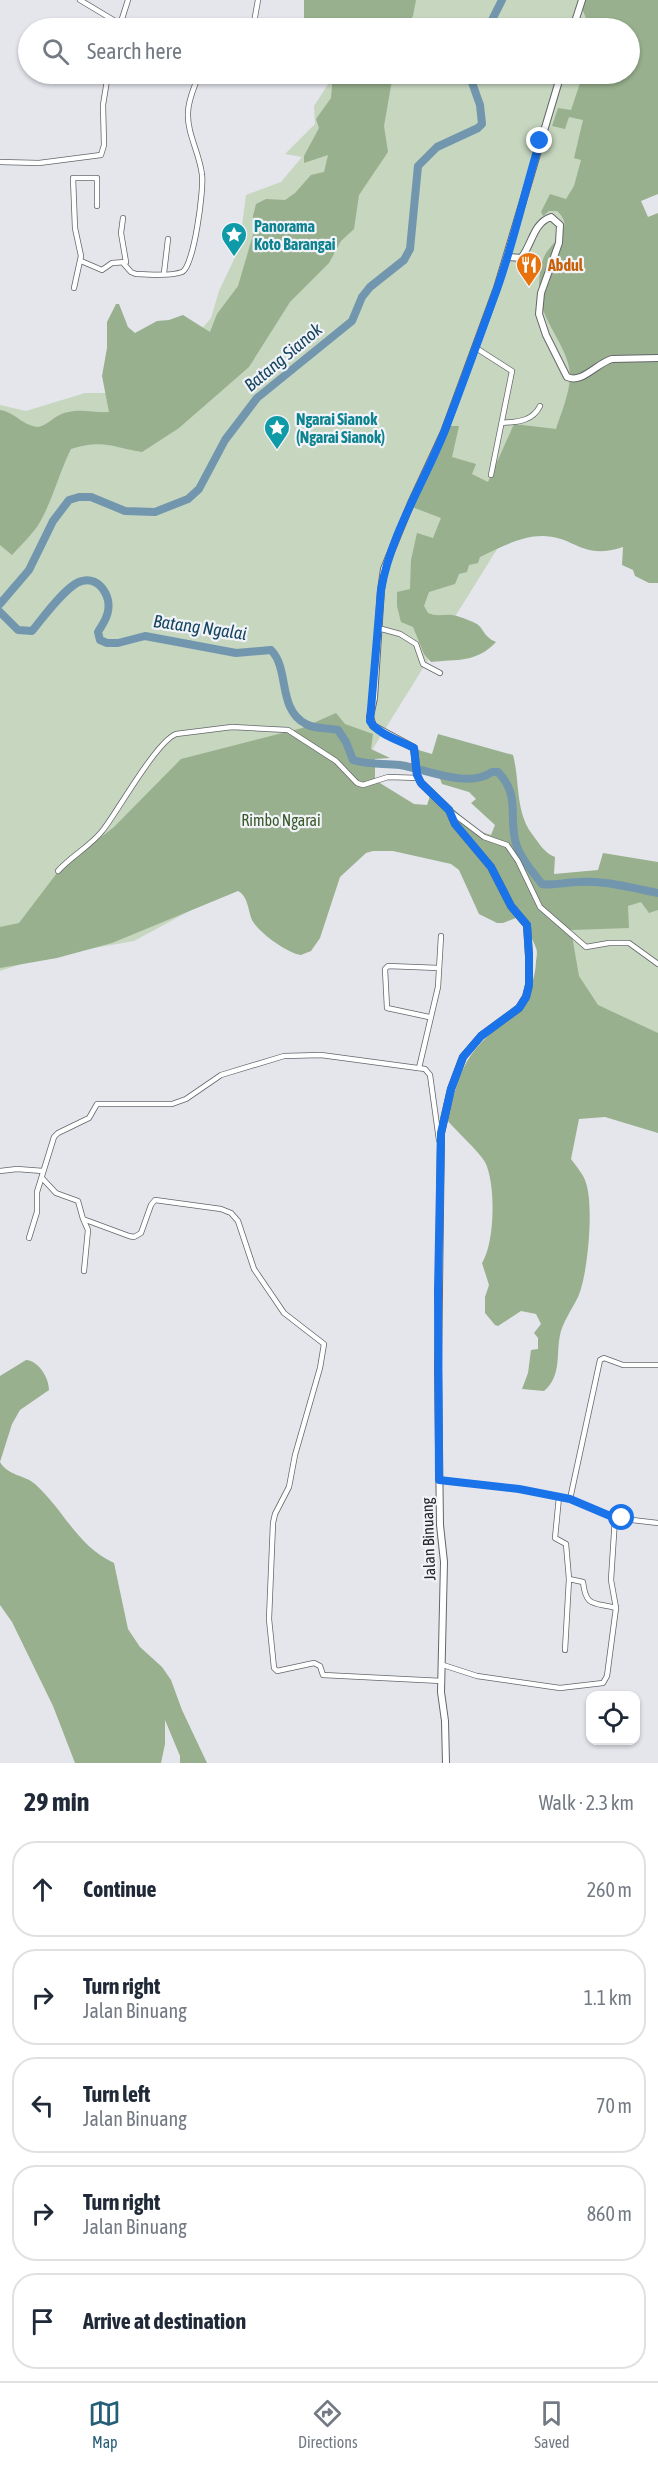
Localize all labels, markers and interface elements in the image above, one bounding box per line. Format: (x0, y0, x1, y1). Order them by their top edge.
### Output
search box (18, 18, 640, 84)
icon: search (39, 35, 72, 68)
text: Search here (87, 38, 182, 64)
route end (526, 127, 552, 153)
place label: Panorama Koto Barangai (254, 217, 336, 253)
place icon: Panorama Koto Barangai (219, 220, 249, 258)
restaurant icon: Abdul (514, 250, 544, 288)
place label: Abdul (547, 256, 584, 274)
water label: Batang Sianok (240, 318, 327, 396)
place label: Ngarai Sianok (Ngarai Sianok) (296, 410, 385, 446)
place icon: Ngarai Sianok (Ngarai Sianok) (262, 413, 292, 451)
water label: Batang Ngalai (152, 610, 248, 644)
park label: Rimbo Ngarai (241, 811, 321, 830)
street label: Jalan Binuang (418, 1497, 439, 1581)
route start (608, 1504, 634, 1530)
map controls (586, 1691, 640, 1745)
button: locate (586, 1691, 640, 1745)
text: 29 min (24, 1787, 89, 1817)
text: Walk · 2.3 km (539, 1791, 634, 1814)
icon: ahead (26, 1873, 59, 1906)
text: Continue (83, 1876, 157, 1902)
text: 260 m (587, 1878, 632, 1901)
text: Turn right (83, 1973, 160, 1999)
icon: right (26, 1981, 59, 2014)
text: 1.1 km (584, 1986, 632, 2009)
text: Jalan Binuang (83, 1999, 187, 2022)
text: Turn left (83, 2081, 150, 2107)
icon: left (26, 2089, 59, 2122)
text: 70 m (596, 2094, 632, 2117)
text: Jalan Binuang (83, 2107, 187, 2130)
text: Turn right (83, 2189, 160, 2215)
icon: right (26, 2197, 59, 2230)
text: 860 m (587, 2202, 632, 2225)
text: Jalan Binuang (83, 2215, 187, 2238)
icon: arrive (26, 2305, 59, 2338)
text: Arrive at destination (83, 2308, 246, 2334)
tab: Map (88, 2397, 121, 2451)
tab: Directions (298, 2397, 358, 2451)
tab: Saved (534, 2397, 570, 2451)

